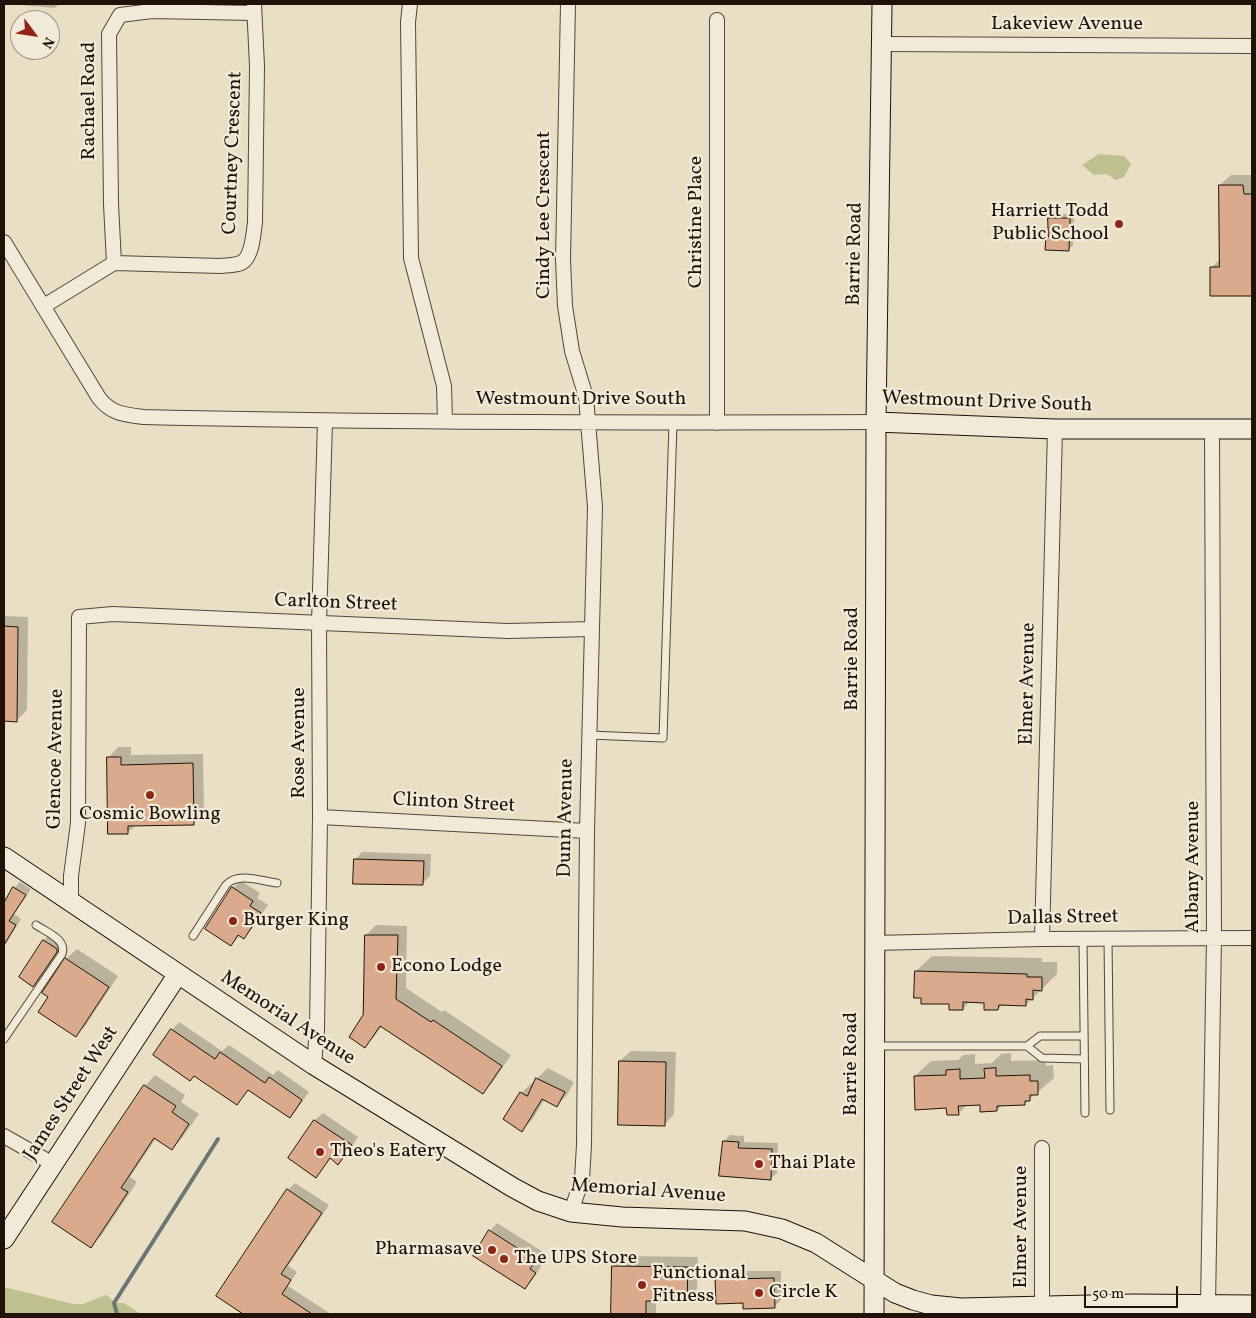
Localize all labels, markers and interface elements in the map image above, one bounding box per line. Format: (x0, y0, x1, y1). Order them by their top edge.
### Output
north arrow (10, 10, 60, 60)
street label: Lakeview Avenue (991, 13, 1143, 37)
text: N (37, 33, 58, 52)
street label: Rachael Road (78, 42, 102, 160)
street label: Courtney Crescent (219, 71, 249, 235)
street label: Cindy Lee Crescent (533, 131, 557, 299)
street label: Christine Place (685, 156, 709, 288)
place label: Harriett Todd Public School (990, 200, 1109, 247)
street label: Barrie Road (843, 202, 869, 306)
marker: Harriett Todd Public School (1113, 218, 1125, 230)
street label: Westmount Drive South (881, 387, 1093, 419)
street label: Westmount Drive South (476, 388, 686, 412)
street label: Carlton Street (274, 590, 398, 618)
street label: Barrie Road (841, 607, 865, 711)
street label: Elmer Avenue (1016, 622, 1042, 746)
street label: Rose Avenue (288, 687, 312, 799)
street label: Glencoe Avenue (44, 689, 70, 829)
street label: Dunn Avenue (554, 758, 580, 878)
marker: Cosmic Bowling (144, 789, 156, 801)
street label: Clinton Street (392, 789, 516, 819)
street label: Albany Avenue (1182, 801, 1206, 933)
place label: Cosmic Bowling (79, 803, 221, 827)
street label: Dallas Street (1007, 906, 1119, 932)
place label: Burger King (243, 909, 349, 933)
marker: Burger King (227, 915, 239, 927)
place label: Econo Lodge (391, 955, 502, 979)
marker: Econo Lodge (375, 961, 387, 973)
street label: Memorial Avenue (215, 967, 359, 1071)
street label: Barrie Road (840, 1012, 864, 1116)
street label: James Street West (19, 1022, 125, 1166)
place label: Theo's Eatery (330, 1140, 446, 1164)
marker: Theo's Eatery (314, 1146, 326, 1158)
place label: Thai Plate (769, 1152, 856, 1176)
marker: Thai Plate (753, 1158, 765, 1170)
street label: Elmer Avenue (1010, 1166, 1034, 1288)
street label: Memorial Avenue (569, 1175, 727, 1209)
place label: Pharmasave (375, 1238, 482, 1262)
marker: Pharmasave (486, 1244, 498, 1256)
place label: The UPS Store (514, 1247, 637, 1271)
marker: The UPS Store (498, 1253, 510, 1265)
place label: Functional Fitness (652, 1262, 746, 1309)
scale bar (1086, 1276, 1180, 1308)
marker: Functional Fitness (636, 1279, 648, 1291)
place label: Circle K (769, 1281, 838, 1305)
text: 50 m (1092, 1284, 1124, 1305)
marker: Circle K (753, 1287, 765, 1299)

